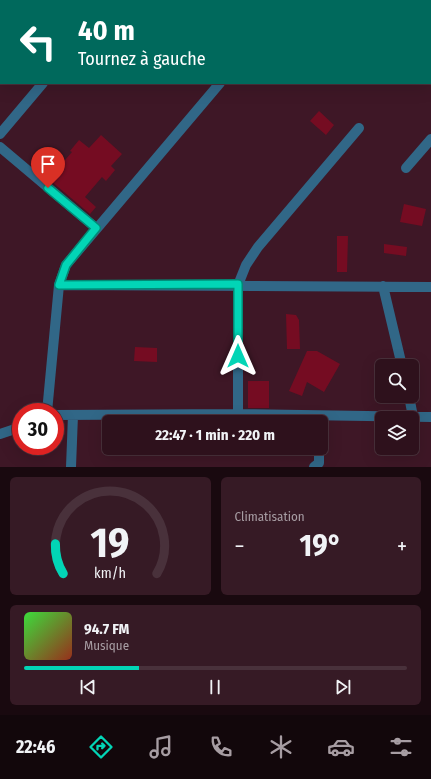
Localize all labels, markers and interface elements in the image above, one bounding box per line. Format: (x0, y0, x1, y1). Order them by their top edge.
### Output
text: 40 m (78, 14, 135, 47)
icon: left (12, 16, 64, 68)
text: Tournez à gauche (78, 48, 206, 70)
pin (31, 147, 65, 188)
icon: arrive (37, 153, 59, 175)
position arrow (217, 335, 259, 377)
map controls (375, 359, 419, 455)
button: search (375, 359, 419, 403)
speed limit sign: 30 (12, 403, 64, 455)
button: layers (375, 411, 419, 455)
text: 22:47 · 1 min · 220 m (155, 426, 275, 444)
text: Climatisation (235, 509, 305, 524)
text: 19 (91, 518, 130, 568)
text: 19° (300, 528, 342, 564)
text: − (235, 533, 244, 560)
text: + (397, 533, 407, 560)
text: km/h (94, 565, 126, 582)
text: 94.7 FM (84, 620, 129, 638)
text: Musique (84, 638, 129, 653)
icon: previous (77, 676, 99, 698)
icon: pause (204, 676, 226, 698)
icon: next (332, 676, 354, 698)
icon: directions (87, 733, 115, 761)
icon: music (147, 733, 175, 761)
icon: phone (207, 733, 235, 761)
icon: climate (267, 733, 295, 761)
icon: car (327, 733, 355, 761)
icon: filters (387, 733, 415, 761)
text: 22:46 (16, 736, 55, 758)

